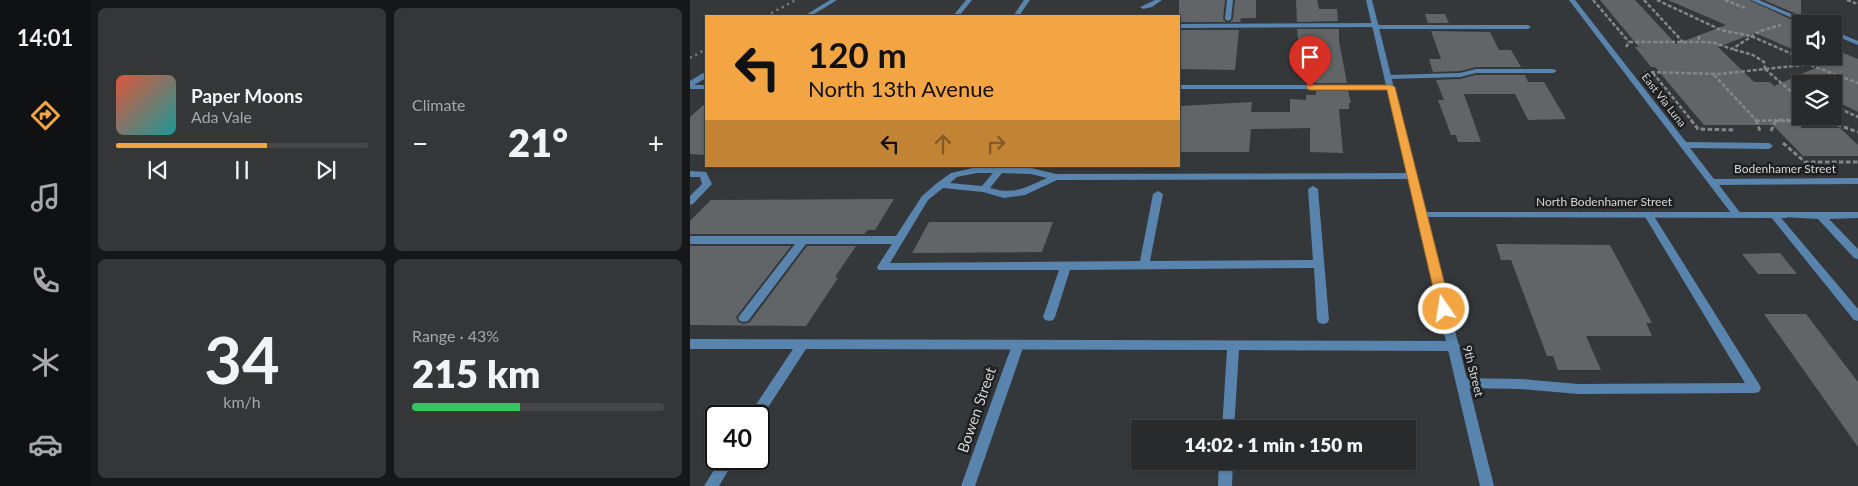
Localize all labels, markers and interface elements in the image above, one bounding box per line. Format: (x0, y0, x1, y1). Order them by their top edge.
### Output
map controls (1792, 15, 1842, 125)
button: sound (1792, 15, 1842, 65)
text: 14:01 (17, 24, 73, 51)
text: 120 m (808, 33, 907, 75)
icon: left (725, 35, 790, 100)
pin (1289, 36, 1331, 87)
icon: arrive (1296, 43, 1324, 71)
street label: East Via Luna (1639, 70, 1689, 129)
text: North 13th Avenue (808, 75, 994, 102)
button: layers (1792, 75, 1842, 125)
text: Paper Moons (191, 84, 303, 107)
text: Climate (412, 95, 465, 114)
icon: directions (28, 98, 63, 133)
text: Ada Vale (191, 107, 252, 126)
text: 21° (508, 119, 568, 165)
text: − (412, 126, 428, 160)
text: + (648, 126, 664, 160)
icon: left (876, 130, 904, 158)
icon: ahead (929, 130, 957, 158)
icon: right (982, 130, 1010, 158)
icon: previous (144, 156, 172, 184)
icon: pause (228, 156, 256, 184)
icon: next (312, 156, 340, 184)
street label: Bodenhamer Street (1734, 161, 1837, 176)
icon: music (28, 180, 63, 215)
street label: North Bodenhamer Street (1536, 194, 1673, 209)
icon: phone (28, 263, 63, 298)
position arrow (1417, 282, 1469, 334)
text: 34 (204, 320, 280, 398)
text: Range · 43% (412, 326, 499, 345)
street label: 9th Street (1460, 344, 1487, 399)
icon: climate (28, 345, 63, 380)
text: 215 km (412, 350, 540, 396)
street label: Bowen Street (953, 364, 999, 455)
text: km/h (223, 392, 261, 411)
speed limit sign: 40 (705, 405, 770, 470)
icon: car (28, 427, 63, 462)
text: 14:02 · 1 min · 150 m (1184, 433, 1363, 456)

